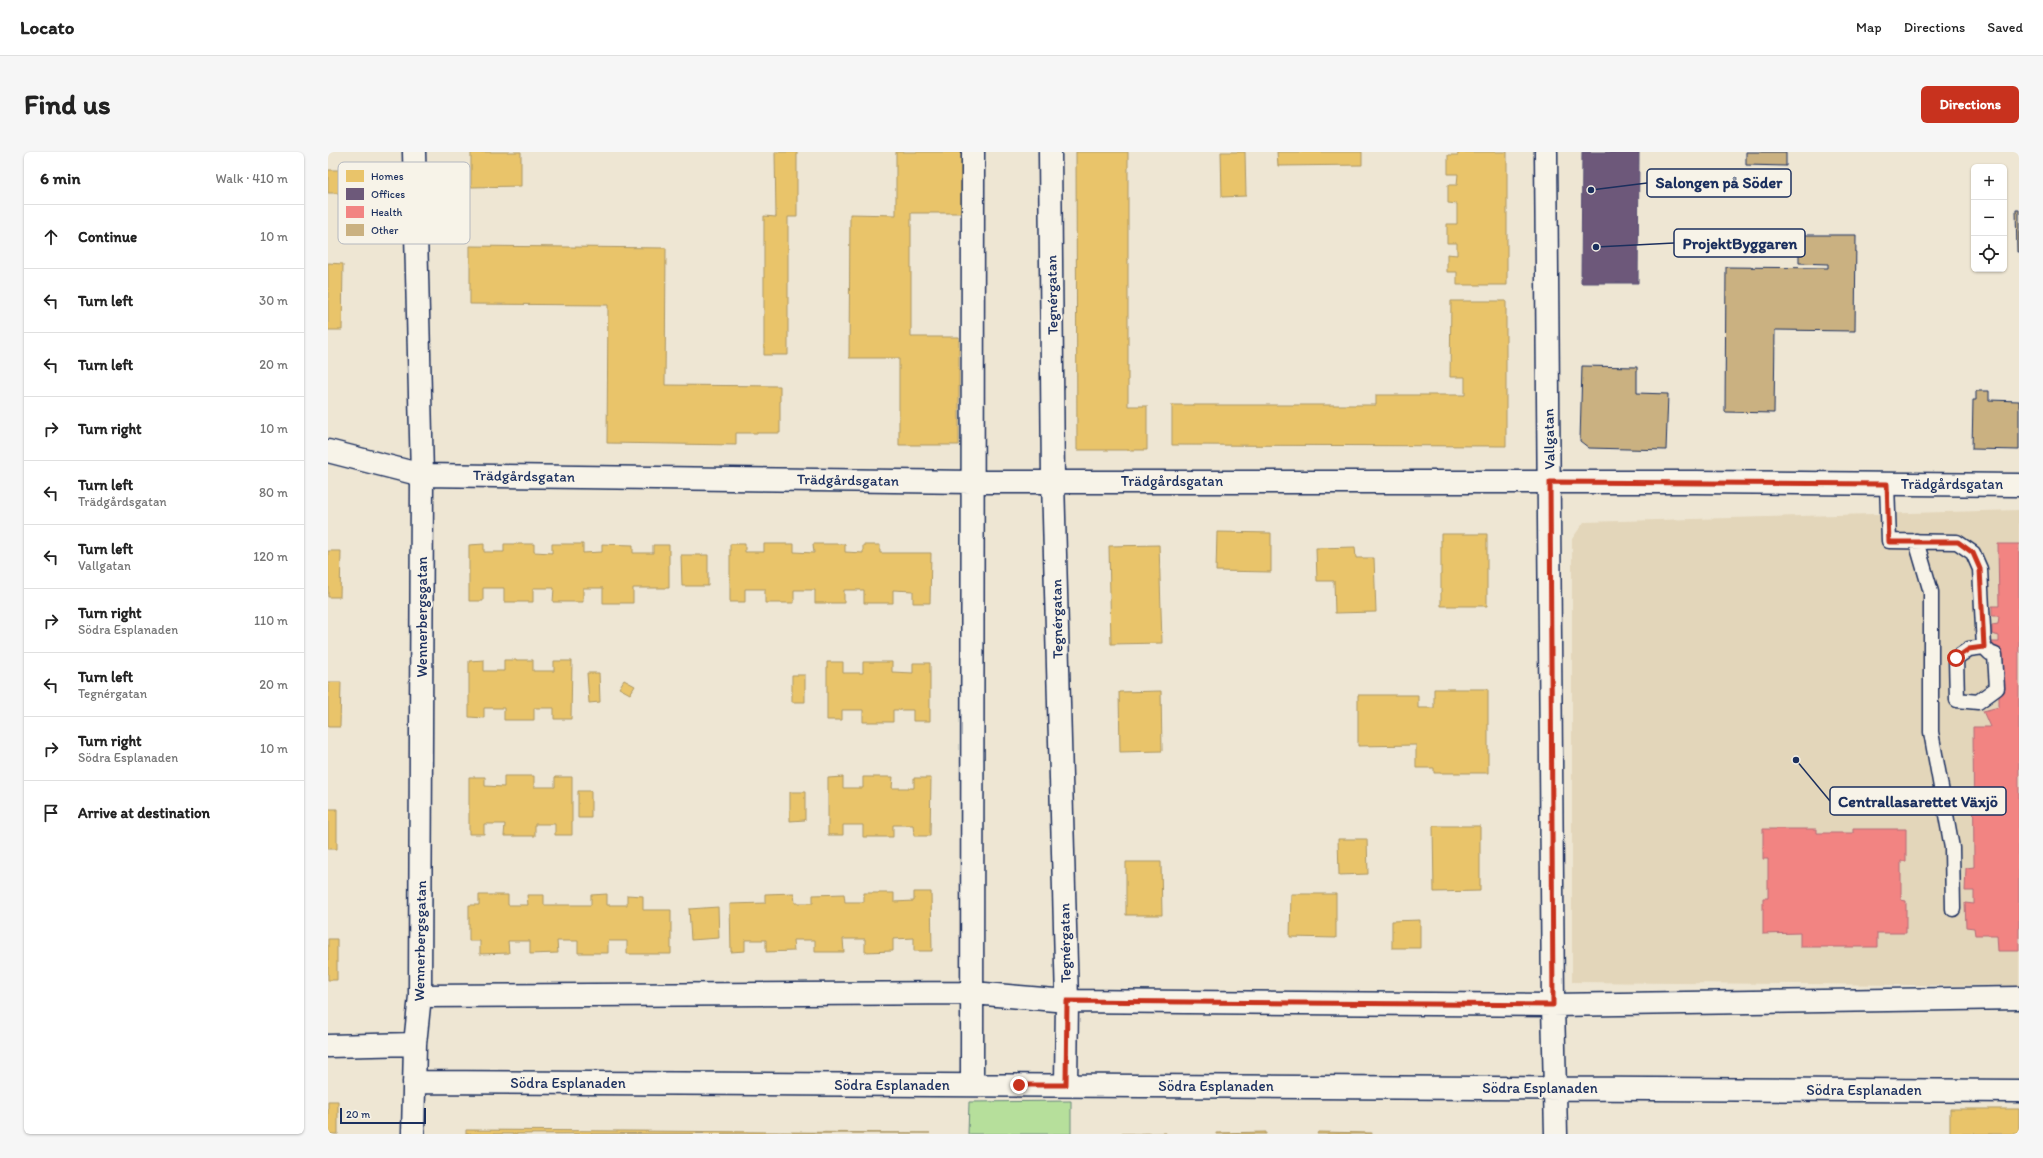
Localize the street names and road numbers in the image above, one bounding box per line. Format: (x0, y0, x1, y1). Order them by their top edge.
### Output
street label: Tegnérgatan (1042, 254, 1062, 335)
street label: Vallgatan (1539, 408, 1559, 470)
street label: Trädgårdsgatan (473, 466, 576, 486)
street label: Trädgårdsgatan (797, 470, 900, 490)
street label: Trädgårdsgatan (1121, 472, 1224, 490)
street label: Trädgårdsgatan (1901, 475, 2004, 493)
street label: Wennerbergsgatan (413, 556, 431, 678)
street label: Tegnérgatan (1047, 578, 1067, 659)
street label: Wennerbergsgatan (410, 880, 430, 1002)
street label: Tegnérgatan (1055, 902, 1075, 983)
street label: Södra Esplanaden (510, 1074, 626, 1092)
street label: Södra Esplanaden (834, 1076, 950, 1094)
street label: Södra Esplanaden (1158, 1077, 1274, 1095)
street label: Södra Esplanaden (1482, 1079, 1598, 1097)
street label: Södra Esplanaden (1806, 1081, 1922, 1099)

